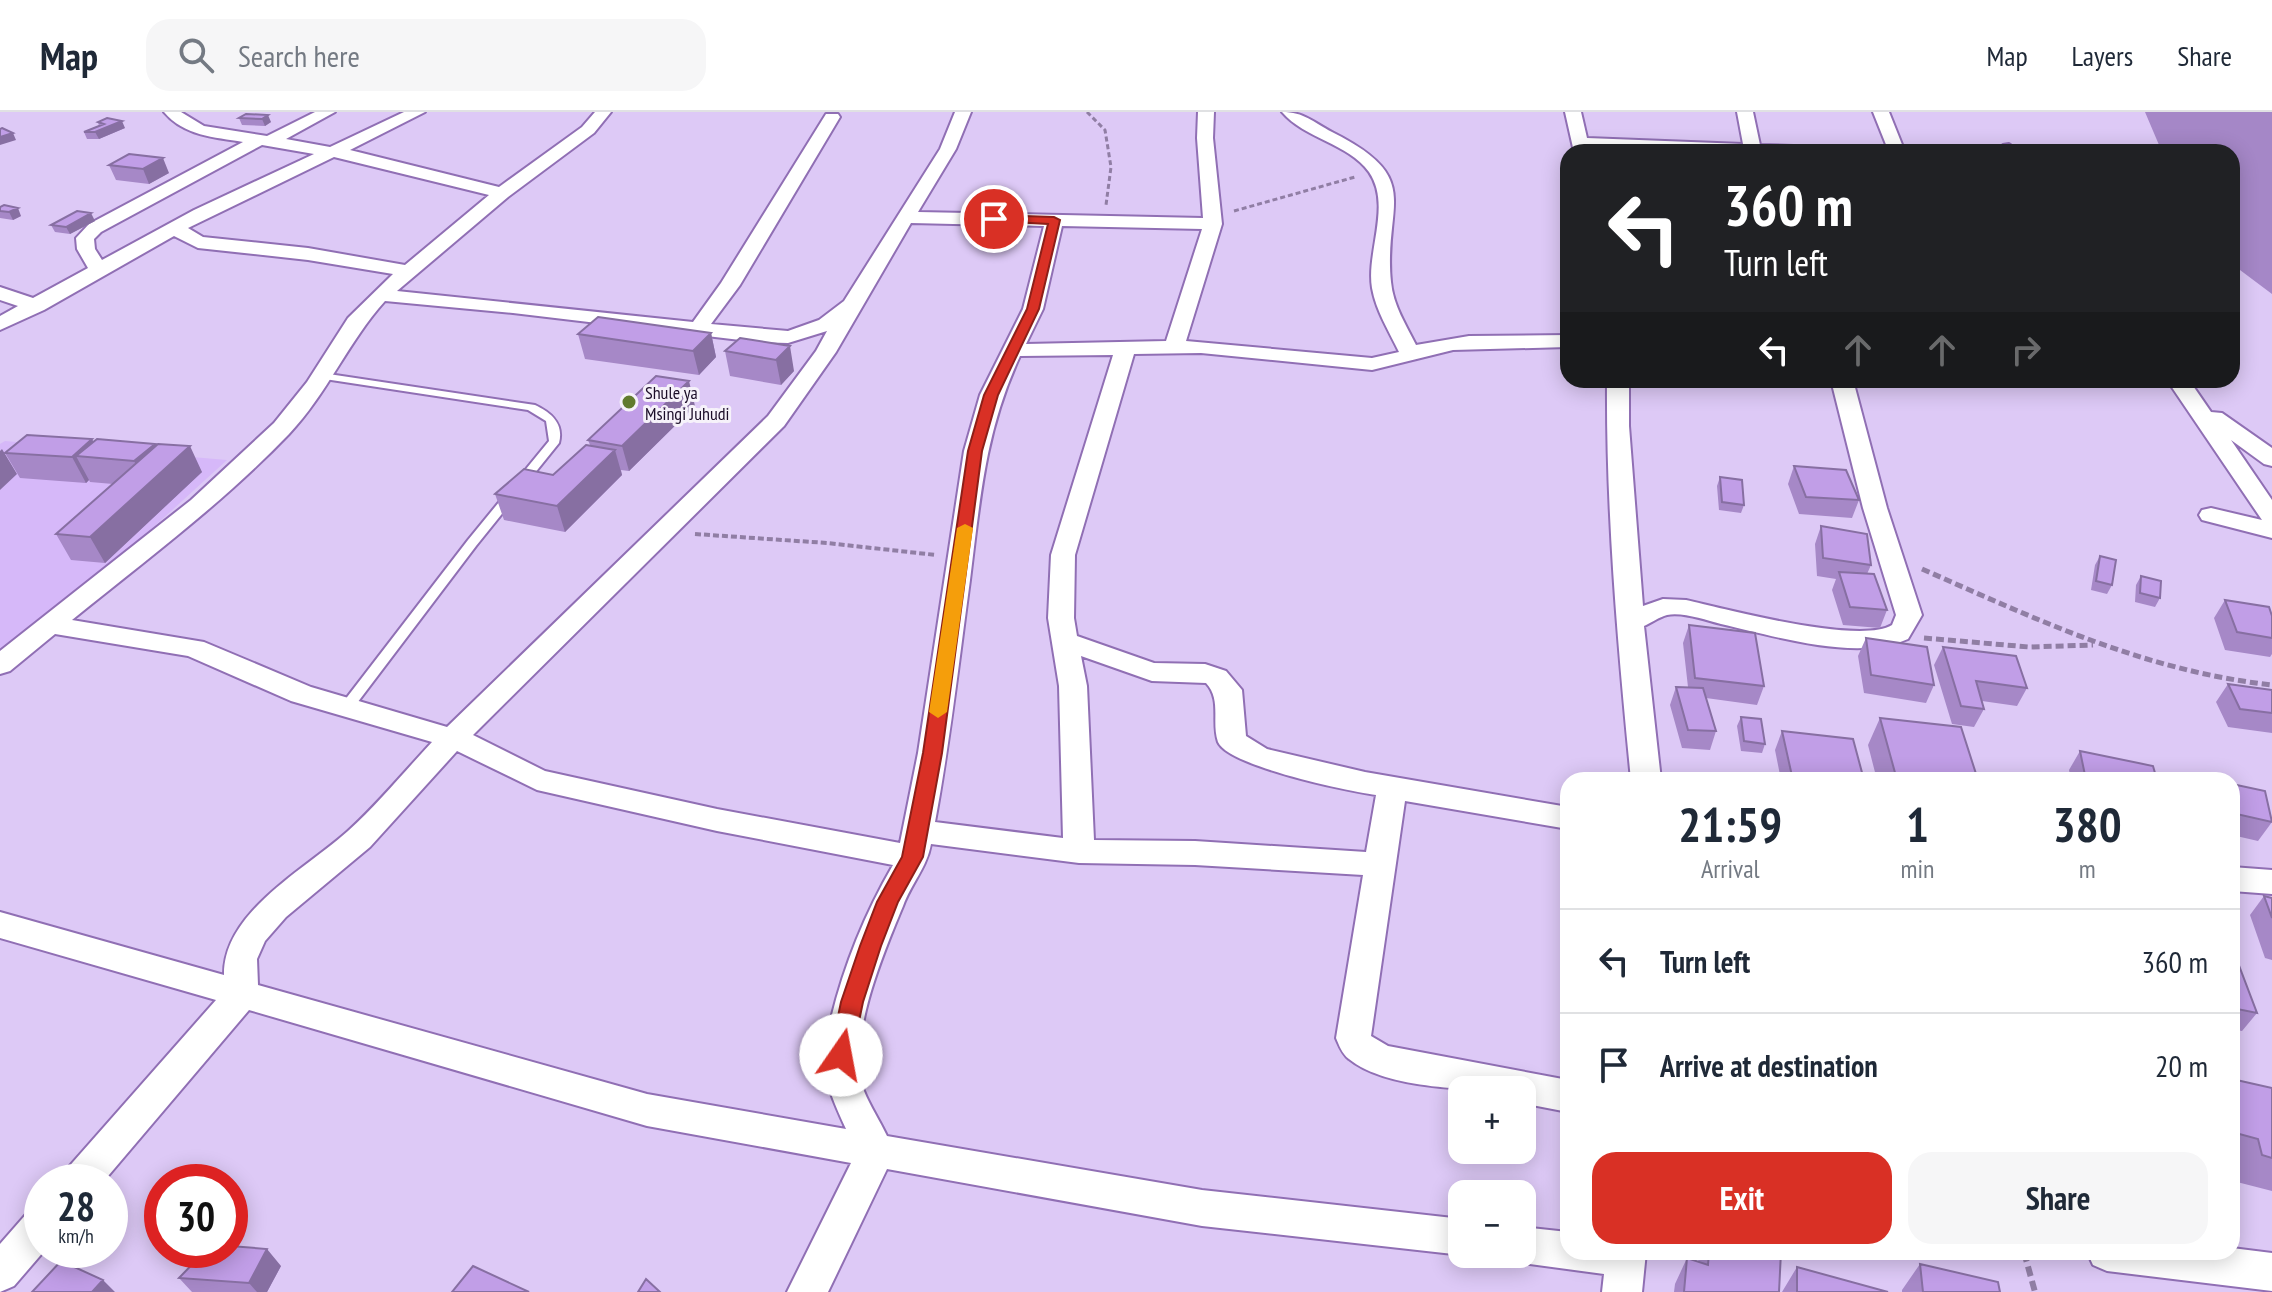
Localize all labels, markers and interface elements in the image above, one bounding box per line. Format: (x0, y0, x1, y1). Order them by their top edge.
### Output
search box (146, 19, 706, 91)
text: Map (40, 31, 98, 80)
icon: search (174, 33, 218, 77)
text: Search here (238, 36, 360, 75)
text: Map (1986, 37, 2028, 74)
text: Layers (2072, 37, 2133, 74)
text: Share (2177, 37, 2232, 74)
text: 360 m (1724, 169, 1853, 241)
icon: left (1592, 176, 1696, 280)
pin (960, 185, 1028, 253)
icon: arrive (972, 197, 1016, 241)
text: Turn left (1724, 239, 1828, 286)
icon: left (1752, 328, 1796, 372)
icon: ahead (1836, 328, 1880, 372)
icon: ahead (1920, 328, 1964, 372)
icon: right (2004, 328, 2048, 372)
place label: Shule ya Msingi Juhudi (645, 381, 729, 425)
marker: Shule ya Msingi Juhudi (620, 393, 638, 411)
text: 21:59 (1678, 793, 1782, 855)
text: 1 (1906, 793, 1929, 855)
text: 380 (2053, 793, 2122, 855)
text: Arrival (1701, 852, 1760, 885)
text: min (1900, 852, 1934, 885)
text: m (2079, 852, 2096, 885)
icon: left (1592, 939, 1636, 983)
text: Turn left (1660, 942, 1750, 981)
text: 360 m (2142, 942, 2208, 981)
position arrow (799, 1013, 883, 1097)
icon: arrive (1592, 1043, 1636, 1087)
text: Arrive at destination (1660, 1046, 1878, 1085)
text: 20 m (2155, 1046, 2208, 1085)
map controls (1448, 1076, 1536, 1268)
button: + (1448, 1076, 1536, 1164)
button: Exit (1592, 1152, 1892, 1244)
button: Share (1908, 1152, 2208, 1244)
speed limit sign: 30 (144, 1164, 248, 1268)
text: 28 (57, 1180, 95, 1232)
button: − (1448, 1180, 1536, 1268)
text: km/h (58, 1223, 94, 1249)

